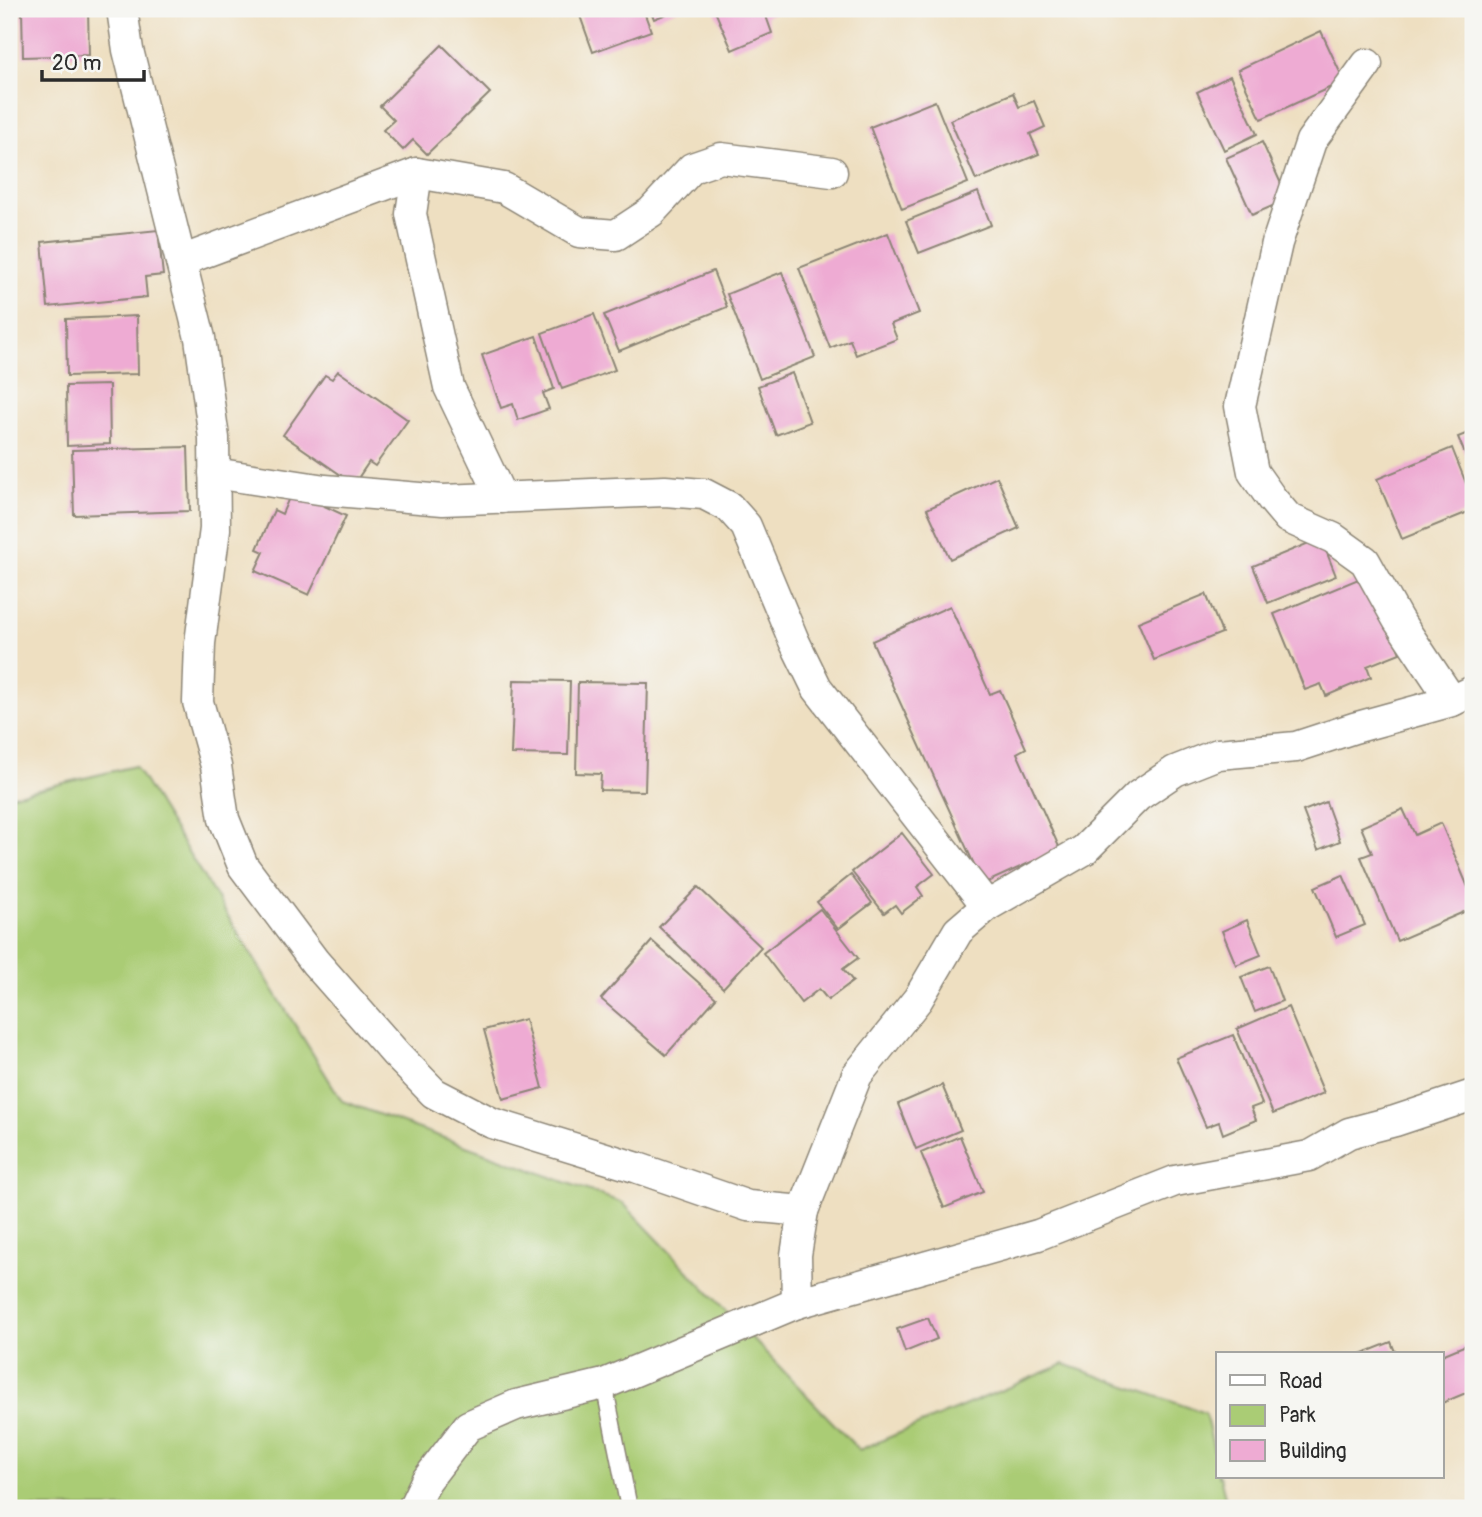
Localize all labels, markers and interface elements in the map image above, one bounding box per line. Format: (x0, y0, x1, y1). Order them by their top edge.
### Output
scale bar (42, 38, 144, 82)
text: 20 m (52, 50, 101, 77)
legend (1216, 1352, 1444, 1478)
text: Road (1279, 1368, 1323, 1395)
text: Park (1279, 1402, 1316, 1429)
text: Building (1279, 1438, 1346, 1465)

